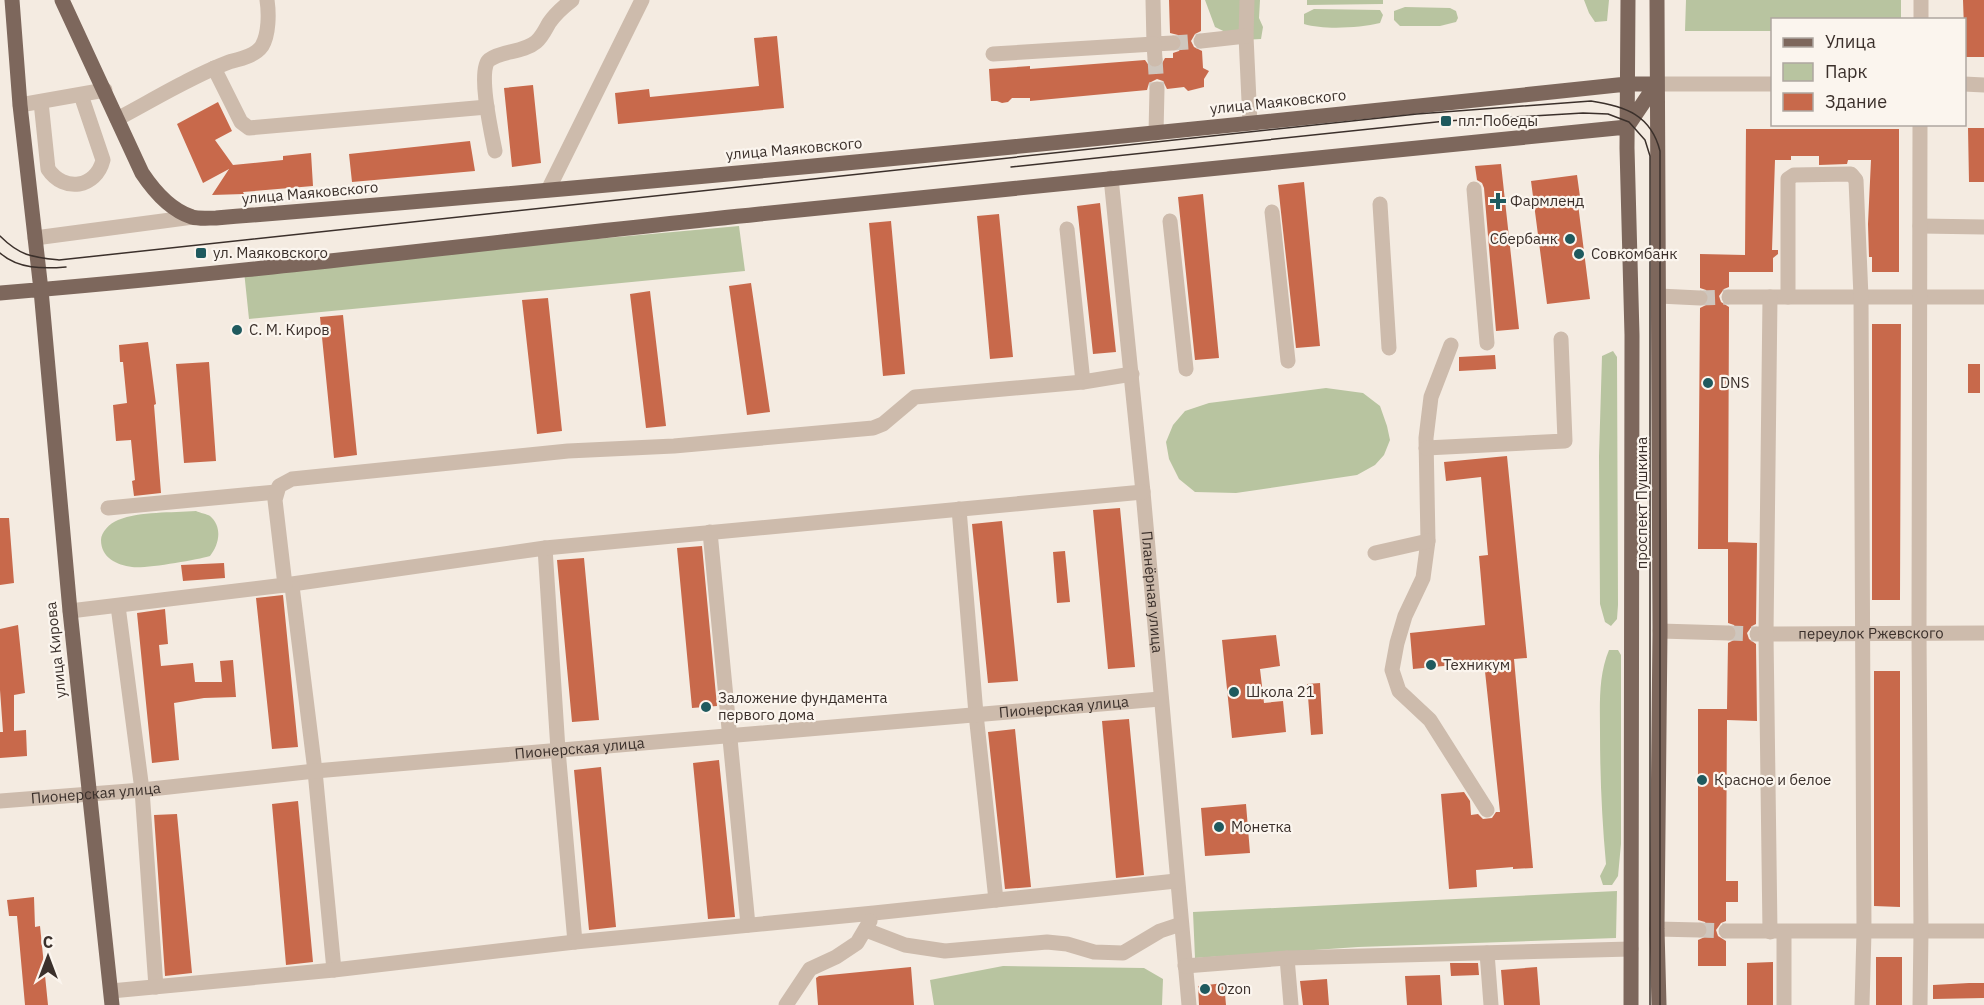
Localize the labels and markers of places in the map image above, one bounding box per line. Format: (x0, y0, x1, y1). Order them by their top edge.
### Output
place label: пл. Победы (1458, 111, 1538, 130)
marker: пл. Победы (1439, 114, 1453, 128)
place label: Фармленд (1510, 191, 1584, 210)
marker: Фармленд (1491, 194, 1505, 208)
place label: Сбербанк (1490, 229, 1558, 248)
marker: Сбербанк (1563, 232, 1577, 246)
place label: ул. Маяковского (213, 243, 328, 262)
place label: Совкомбанк (1591, 244, 1677, 263)
marker: ул. Маяковского (194, 246, 208, 260)
marker: Совкомбанк (1572, 247, 1586, 261)
place label: С. М. Киров (249, 320, 330, 339)
marker: С. М. Киров (230, 323, 244, 337)
place label: DNS (1720, 373, 1749, 392)
marker: DNS (1701, 376, 1715, 390)
place label: Техникум (1443, 655, 1510, 674)
marker: Техникум (1424, 658, 1438, 672)
place label: Школа 21 (1246, 682, 1315, 701)
marker: Школа 21 (1227, 685, 1241, 699)
place label: Заложение фундамента первого дома (718, 688, 888, 724)
marker: Заложение фундамента первого дома (699, 700, 713, 714)
place label: Красное и белое (1714, 770, 1831, 789)
marker: Красное и белое (1695, 773, 1709, 787)
place label: Монетка (1231, 817, 1292, 836)
marker: Монетка (1212, 820, 1226, 834)
place label: Ozon (1217, 979, 1251, 998)
marker: Ozon (1198, 982, 1212, 996)

